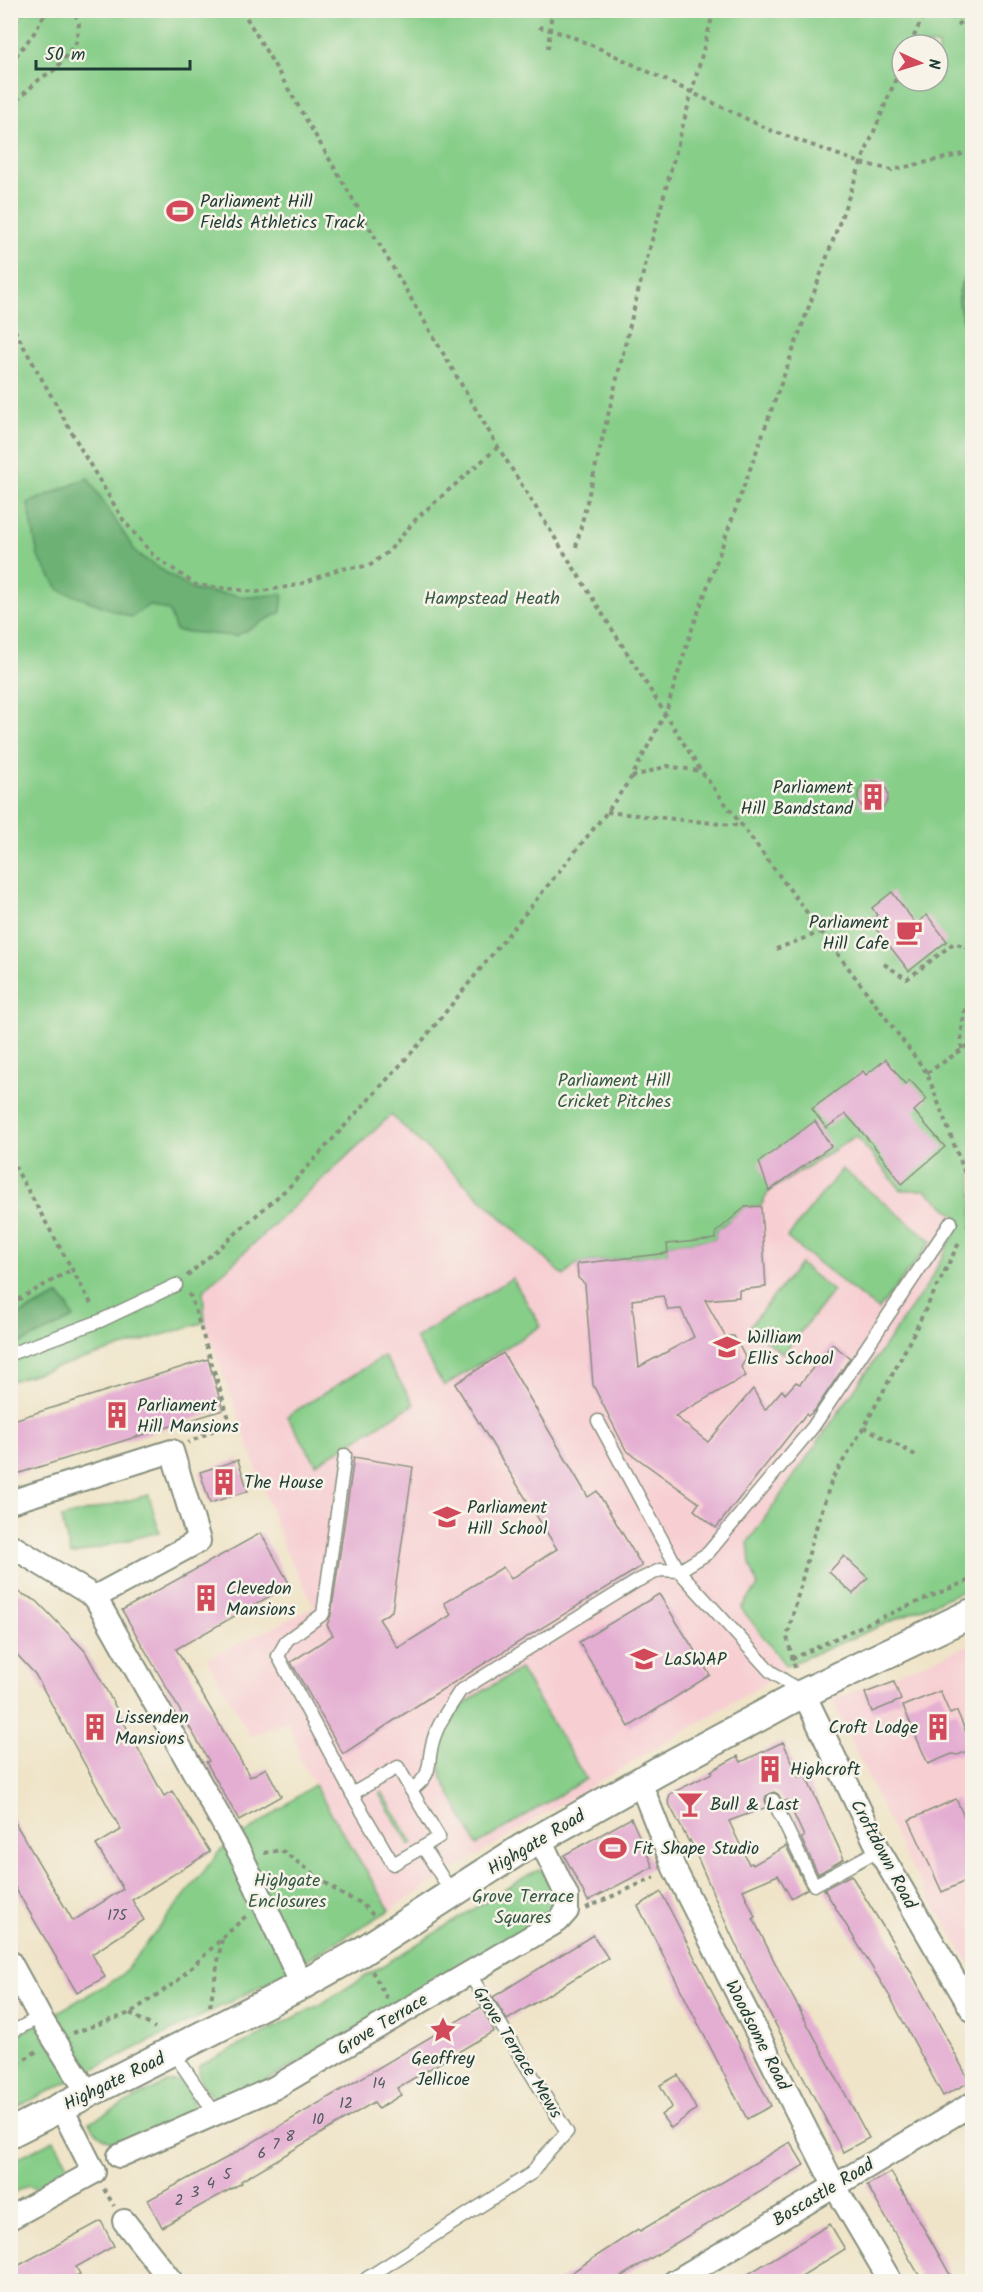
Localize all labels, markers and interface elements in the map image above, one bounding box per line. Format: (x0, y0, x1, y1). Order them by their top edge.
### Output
scale bar (36, 33, 190, 71)
north arrow (890, 33, 950, 93)
text: 50 m (45, 41, 85, 70)
text: N (921, 58, 946, 70)
place label: Parliament Hill Fields Athletics Track (200, 188, 365, 238)
sports icon: Parliament Hill Fields Athletics Track (165, 196, 195, 226)
park label: Hampstead Heath (424, 585, 560, 614)
place label: Parliament Hill Bandstand (740, 774, 854, 824)
building icon: Parliament Hill Bandstand (858, 782, 888, 812)
place label: Parliament Hill Cafe (809, 909, 890, 959)
cafe icon: Parliament Hill Cafe (894, 917, 924, 947)
park label: Parliament Hill Cricket Pitches (557, 1067, 671, 1117)
place label: William Ellis School (747, 1324, 834, 1374)
school or university icon: William Ellis School (712, 1332, 742, 1362)
place label: Parliament Hill Mansions (137, 1392, 239, 1442)
building icon: Parliament Hill Mansions (102, 1400, 132, 1430)
building icon: The House (209, 1467, 239, 1497)
place label: The House (244, 1469, 323, 1498)
place label: Parliament Hill School (467, 1494, 548, 1544)
school or university icon: Parliament Hill School (432, 1502, 462, 1532)
place label: Clevedon Mansions (226, 1575, 296, 1625)
building icon: Clevedon Mansions (191, 1583, 221, 1613)
school or university icon: LaSWAP (629, 1644, 659, 1674)
place label: LaSWAP (664, 1646, 728, 1675)
place label: Lissenden Mansions (115, 1704, 189, 1754)
building icon: Lissenden Mansions (80, 1712, 110, 1742)
building icon: Croft Lodge (923, 1712, 953, 1742)
place label: Croft Lodge (829, 1714, 918, 1743)
building icon: Highcroft (755, 1754, 785, 1784)
place label: Highcroft (790, 1756, 861, 1785)
bar icon: Bull & Last (675, 1789, 705, 1819)
place label: Bull & Last (710, 1791, 800, 1820)
street label: Croftdown Road (842, 1795, 924, 1916)
street label: Highgate Road (482, 1802, 592, 1884)
sports icon: Fit Shape Studio (598, 1833, 628, 1863)
place label: Fit Shape Studio (633, 1835, 759, 1864)
park label: Highgate Enclosures (248, 1867, 327, 1917)
park label: Grove Terrace Squares (472, 1883, 574, 1933)
house number: 175 (107, 1904, 128, 1928)
street label: Woodsome Road (716, 1975, 797, 2097)
street label: Grove Terrace Mews (464, 1981, 569, 2125)
street label: Grove Terrace (331, 1987, 434, 2064)
place icon: Geoffrey Jellicoe (428, 2015, 458, 2045)
street label: Highgate Road (59, 2045, 171, 2119)
place label: Geoffrey Jellicoe (411, 2045, 475, 2095)
house number: 14 (373, 2072, 385, 2096)
house number: 12 (339, 2092, 353, 2116)
house number: 10 (312, 2108, 325, 2132)
house number: 8 (285, 2125, 295, 2149)
house number: 7 (273, 2133, 281, 2157)
house number: 6 (258, 2142, 266, 2166)
street label: Boscastle Road (767, 2151, 881, 2235)
house number: 5 (223, 2163, 232, 2187)
house number: 4 (207, 2172, 215, 2196)
house number: 3 (191, 2181, 200, 2205)
house number: 2 (175, 2189, 183, 2213)

